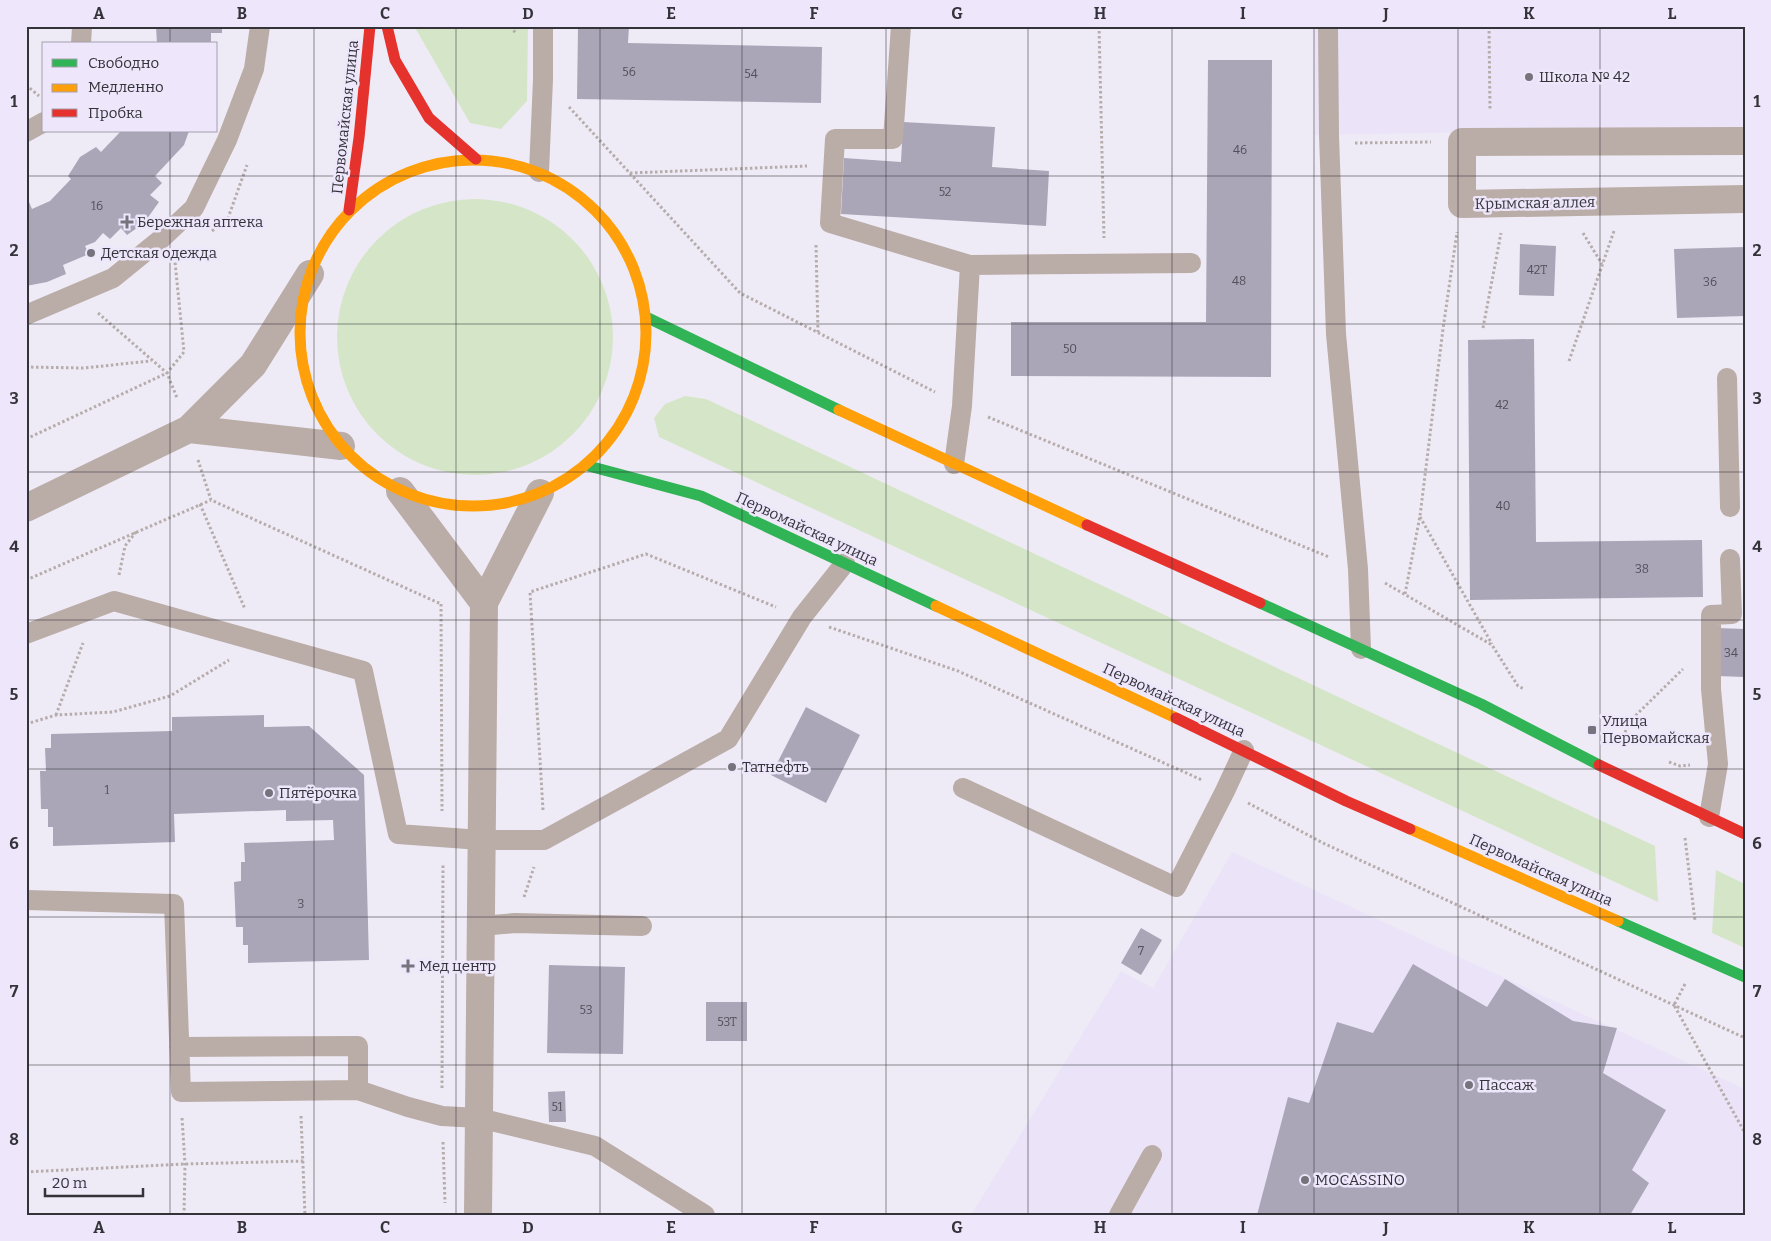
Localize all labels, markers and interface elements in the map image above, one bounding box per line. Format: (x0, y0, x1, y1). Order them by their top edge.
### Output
text: A (93, 4, 105, 23)
text: B (237, 4, 247, 23)
text: C (380, 4, 390, 23)
text: D (522, 4, 534, 23)
text: E (666, 4, 676, 23)
text: F (810, 4, 819, 23)
text: G (951, 4, 963, 23)
text: H (1094, 4, 1107, 23)
text: I (1240, 4, 1246, 23)
text: J (1382, 4, 1389, 23)
text: K (1523, 4, 1535, 23)
text: L (1668, 4, 1677, 23)
street label: Первомайская улица (328, 39, 362, 195)
legend (42, 42, 218, 132)
text: Свободно (88, 54, 159, 72)
house number: 56 (622, 65, 636, 79)
house number: 54 (744, 67, 758, 81)
place label: Школа № 42 (1539, 68, 1630, 86)
marker: Школа № 42 (1523, 71, 1535, 83)
text: Медленно (88, 78, 164, 96)
text: 1 (11, 92, 18, 111)
text: 1 (1754, 92, 1761, 111)
text: Пробка (88, 104, 143, 122)
house number: 46 (1233, 143, 1247, 157)
house number: 52 (939, 185, 951, 199)
street label: Крымская аллея (1475, 193, 1595, 213)
house number: 16 (91, 199, 103, 213)
place label: Бережная аптека (137, 213, 263, 231)
marker: Бережная аптека (121, 216, 133, 228)
text: 2 (9, 241, 19, 260)
text: 2 (1752, 241, 1762, 260)
place label: Детская одежда (101, 244, 217, 262)
marker: Детская одежда (85, 247, 97, 259)
house number: 42Т (1527, 263, 1547, 277)
house number: 48 (1232, 274, 1246, 288)
house number: 36 (1703, 275, 1717, 289)
house number: 50 (1063, 342, 1077, 356)
text: 3 (9, 389, 19, 408)
text: 3 (1752, 389, 1762, 408)
house number: 42 (1495, 398, 1509, 412)
street label: Первомайская улица (733, 488, 881, 570)
house number: 40 (1496, 499, 1510, 513)
text: 4 (9, 537, 19, 556)
text: 4 (1752, 537, 1762, 556)
house number: 38 (1635, 562, 1649, 576)
house number: 34 (1724, 646, 1738, 660)
street label: Первомайская улица (1100, 659, 1248, 741)
text: 5 (10, 685, 19, 704)
text: 5 (1753, 685, 1762, 704)
place label: Улица Первомайская (1602, 712, 1710, 747)
marker: Улица Первомайская (1586, 724, 1598, 736)
place label: Татнефть (742, 758, 809, 776)
marker: Татнефть (726, 761, 738, 773)
house number: 1 (105, 783, 110, 797)
place label: Пятёрочка (279, 784, 357, 802)
marker: Пятёрочка (263, 787, 275, 799)
street label: Первомайская улица (1467, 830, 1615, 910)
text: 6 (9, 834, 19, 853)
text: 6 (1752, 834, 1762, 853)
house number: 3 (298, 897, 305, 911)
house number: 7 (1138, 944, 1144, 958)
place label: Мед центр (419, 957, 496, 975)
marker: Мед центр (401, 959, 415, 973)
text: 7 (10, 982, 19, 1001)
text: 7 (1753, 982, 1762, 1001)
house number: 53 (580, 1003, 593, 1017)
house number: 53Т (717, 1015, 737, 1029)
place label: Пассаж (1479, 1076, 1535, 1094)
marker: Пассаж (1463, 1079, 1475, 1091)
house number: 51 (551, 1100, 563, 1114)
text: 8 (9, 1130, 19, 1149)
text: 8 (1752, 1130, 1762, 1149)
scale bar (45, 1166, 142, 1198)
place label: MOCASSINO (1315, 1171, 1405, 1189)
text: 20 m (52, 1174, 88, 1192)
marker: MOCASSINO (1299, 1174, 1311, 1186)
text: A (93, 1218, 105, 1237)
text: B (237, 1218, 247, 1237)
text: C (380, 1218, 390, 1237)
text: D (522, 1218, 534, 1237)
text: E (666, 1218, 676, 1237)
text: F (810, 1218, 819, 1237)
text: G (951, 1218, 963, 1237)
text: H (1094, 1218, 1107, 1237)
text: I (1240, 1218, 1246, 1237)
text: J (1382, 1218, 1389, 1237)
text: K (1523, 1218, 1535, 1237)
text: L (1668, 1218, 1677, 1237)

